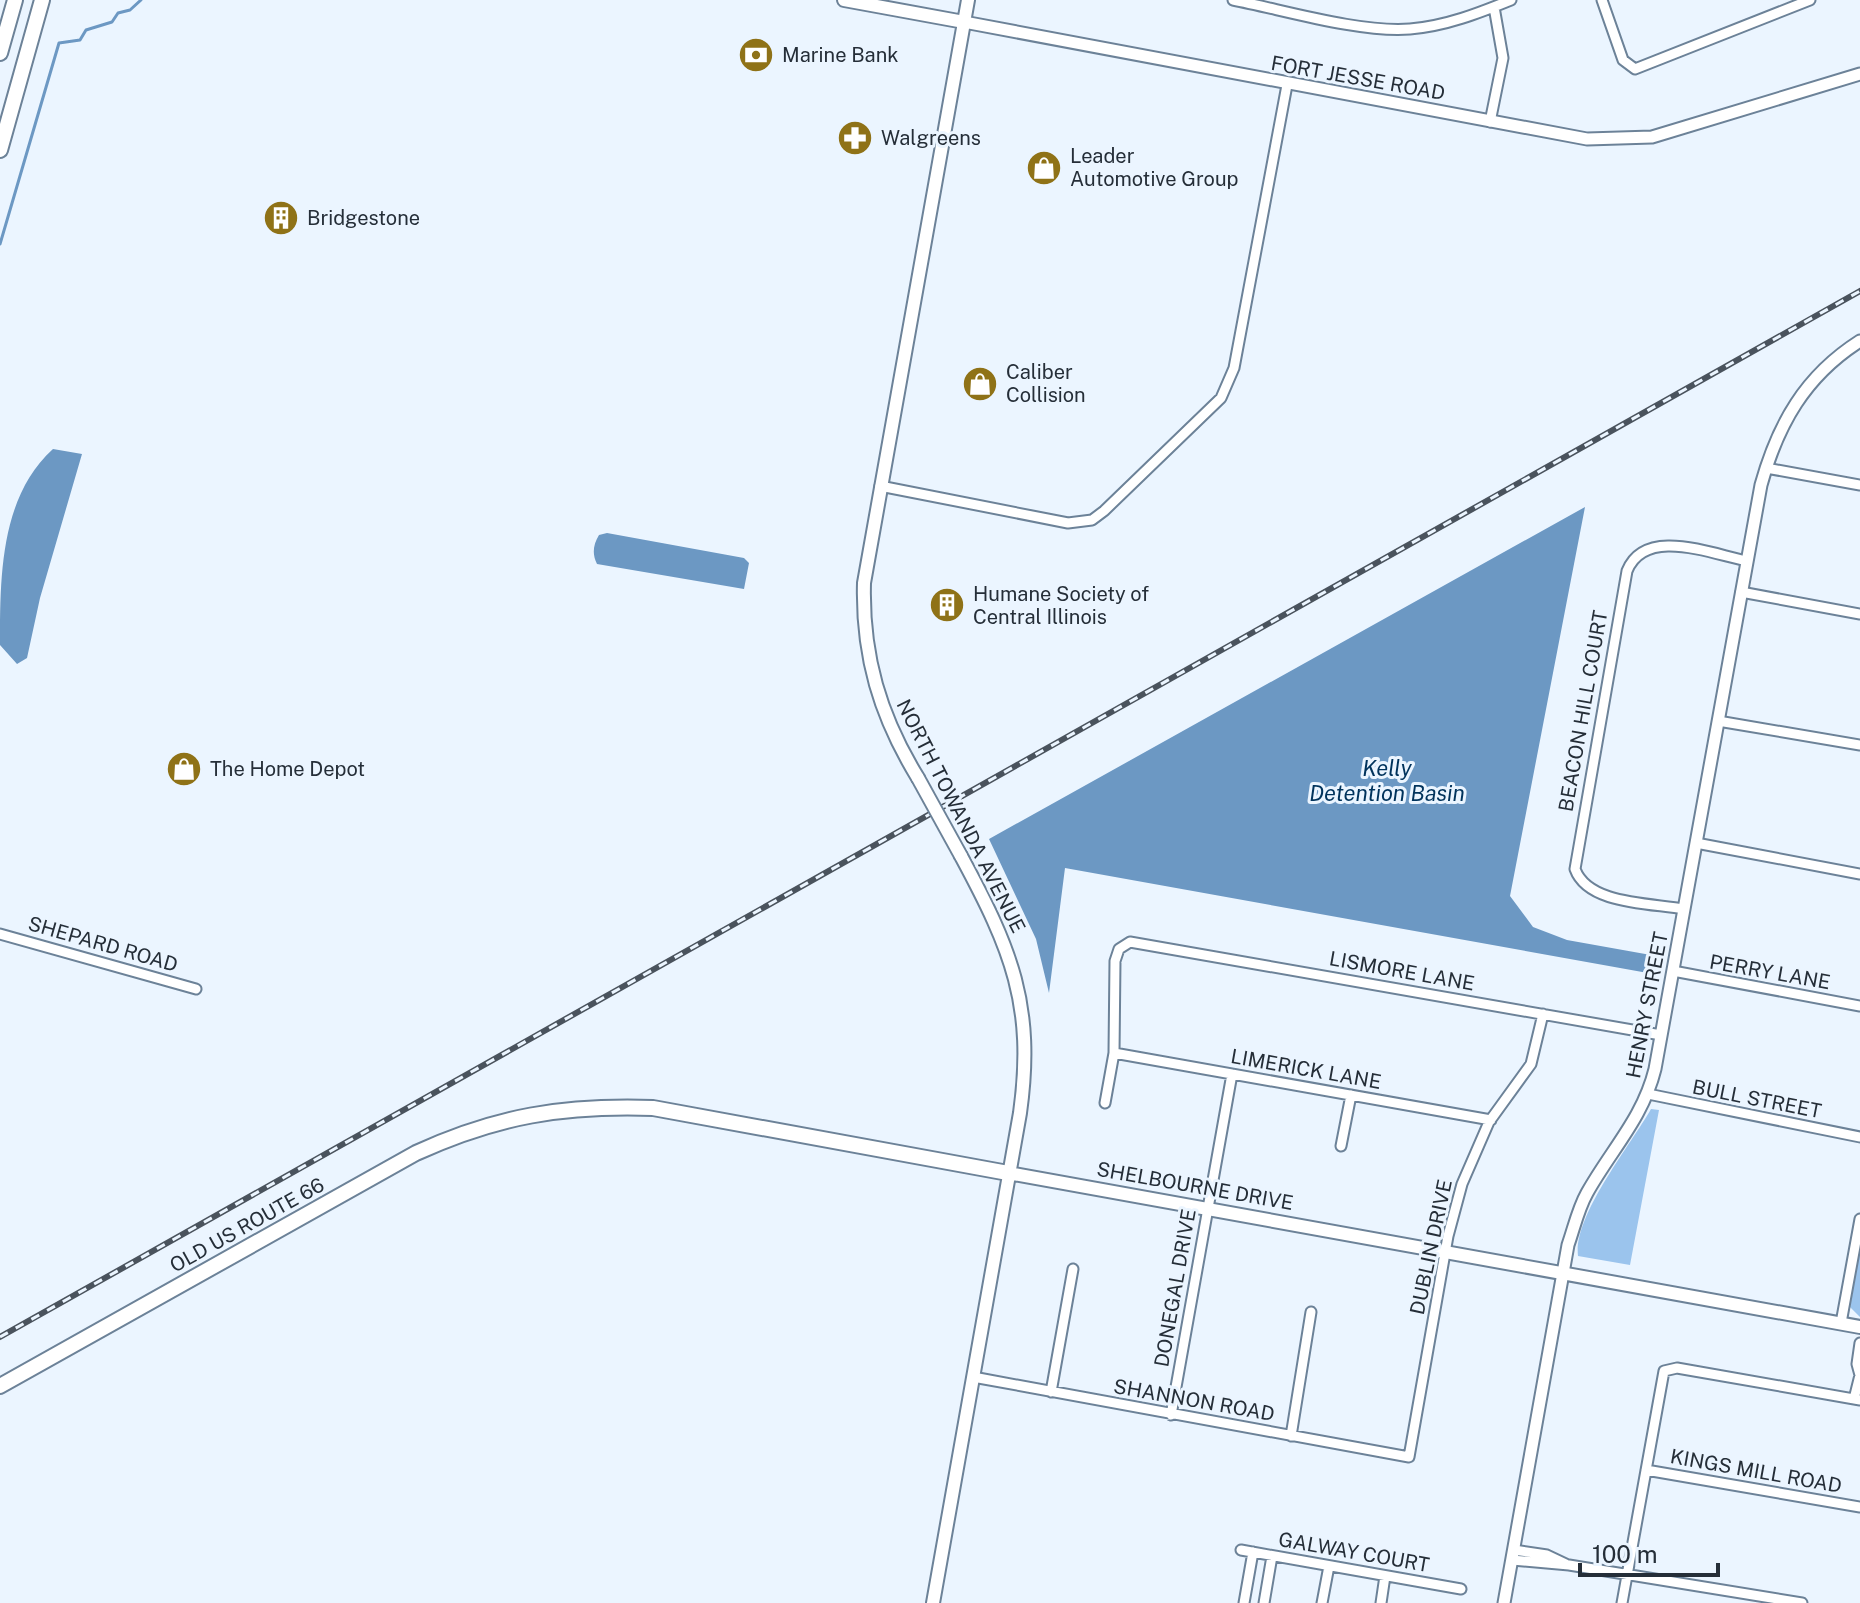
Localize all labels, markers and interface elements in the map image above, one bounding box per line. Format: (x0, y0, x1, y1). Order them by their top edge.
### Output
bank icon: Marine Bank (737, 36, 775, 74)
place label: Marine Bank (782, 43, 898, 67)
street label: FORT JESSE ROAD (1269, 51, 1447, 105)
pharmacy icon: Walgreens (836, 119, 874, 157)
place label: Walgreens (881, 126, 981, 150)
place label: Leader Automotive Group (1070, 144, 1239, 191)
shop icon: Leader Automotive Group (1025, 149, 1063, 187)
building icon: Bridgestone (262, 199, 300, 237)
place label: Bridgestone (307, 206, 420, 230)
place label: Caliber Collision (1006, 360, 1086, 407)
shop icon: Caliber Collision (961, 365, 999, 403)
place label: Humane Society of Central Illinois (973, 582, 1149, 629)
building icon: Humane Society of Central Illinois (928, 586, 966, 624)
street label: BEACON HILL COURT (1553, 608, 1613, 814)
street label: NORTH TOWANDA AVENUE (892, 695, 1030, 937)
shop icon: The Home Depot (165, 750, 203, 788)
water label: Kelly Detention Basin (1309, 755, 1465, 806)
place label: The Home Depot (210, 757, 365, 781)
street label: SHEPARD ROAD (25, 911, 181, 977)
street label: HENRY STREET (1621, 930, 1673, 1080)
street label: LISMORE LANE (1327, 946, 1477, 996)
street label: PERRY LANE (1708, 950, 1832, 994)
street label: LIMERICK LANE (1229, 1044, 1383, 1094)
street label: BULL STREET (1690, 1075, 1824, 1123)
street label: SHELBOURNE DRIVE (1095, 1157, 1295, 1215)
street label: OLD US ROUTE 66 (166, 1173, 328, 1277)
street label: DUBLIN DRIVE (1405, 1177, 1457, 1317)
street label: DONEGAL DRIVE (1149, 1207, 1201, 1369)
street label: SHANNON ROAD (1112, 1374, 1276, 1426)
street label: KINGS MILL ROAD (1668, 1444, 1844, 1498)
street label: GALWAY COURT (1277, 1527, 1431, 1577)
scale bar (1580, 1527, 1718, 1577)
text: 100 m (1592, 1540, 1658, 1568)

